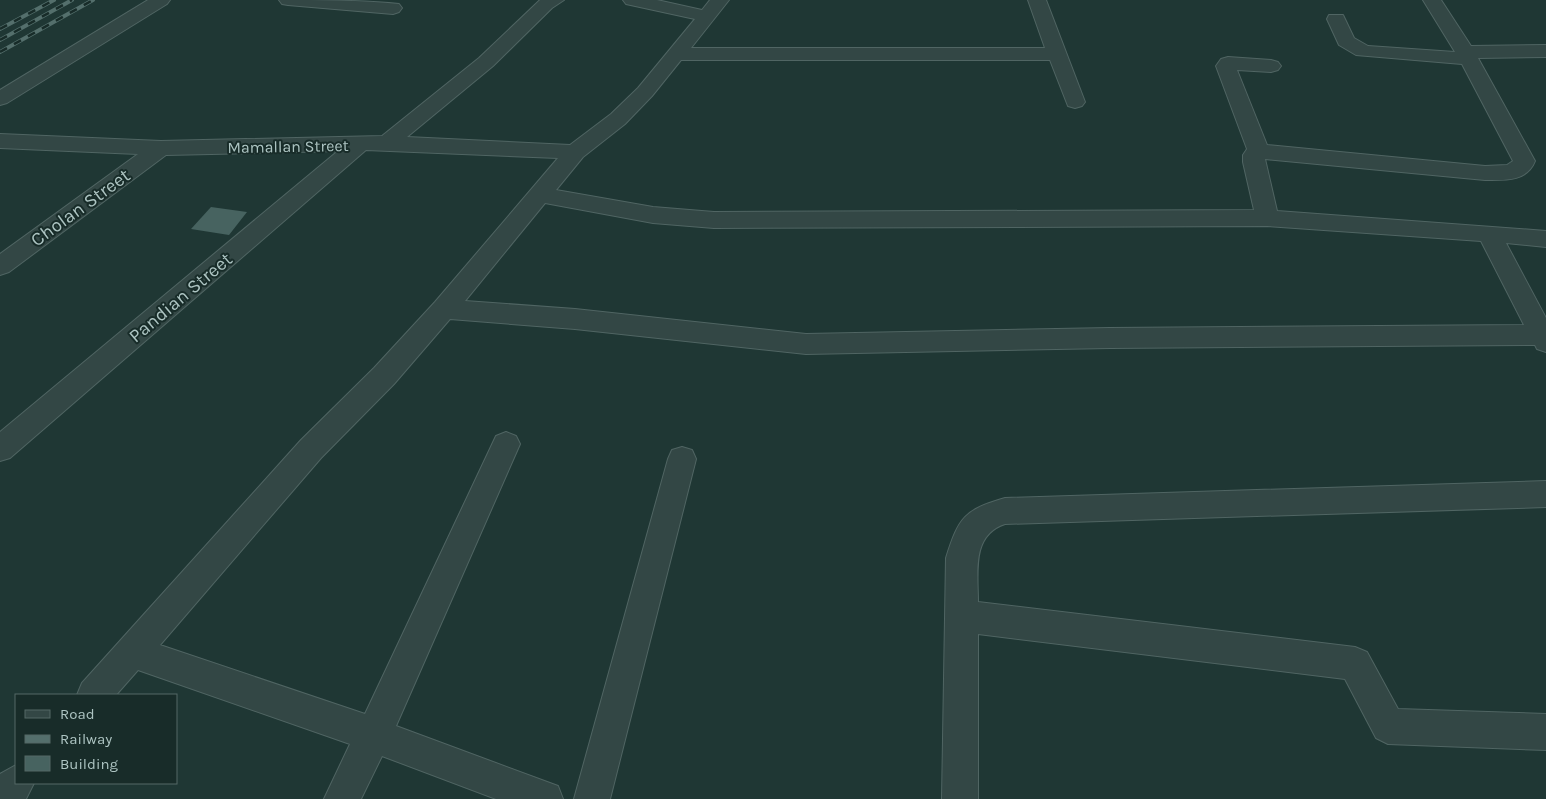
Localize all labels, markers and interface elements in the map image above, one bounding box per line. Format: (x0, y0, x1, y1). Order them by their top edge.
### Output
street label: Mamallan Street (227, 136, 349, 157)
street label: Cholan Street (27, 164, 135, 251)
street label: Pandian Street (125, 248, 237, 347)
legend (15, 694, 178, 784)
text: Road (60, 705, 95, 723)
text: Railway (60, 730, 112, 748)
text: Building (60, 755, 118, 773)

